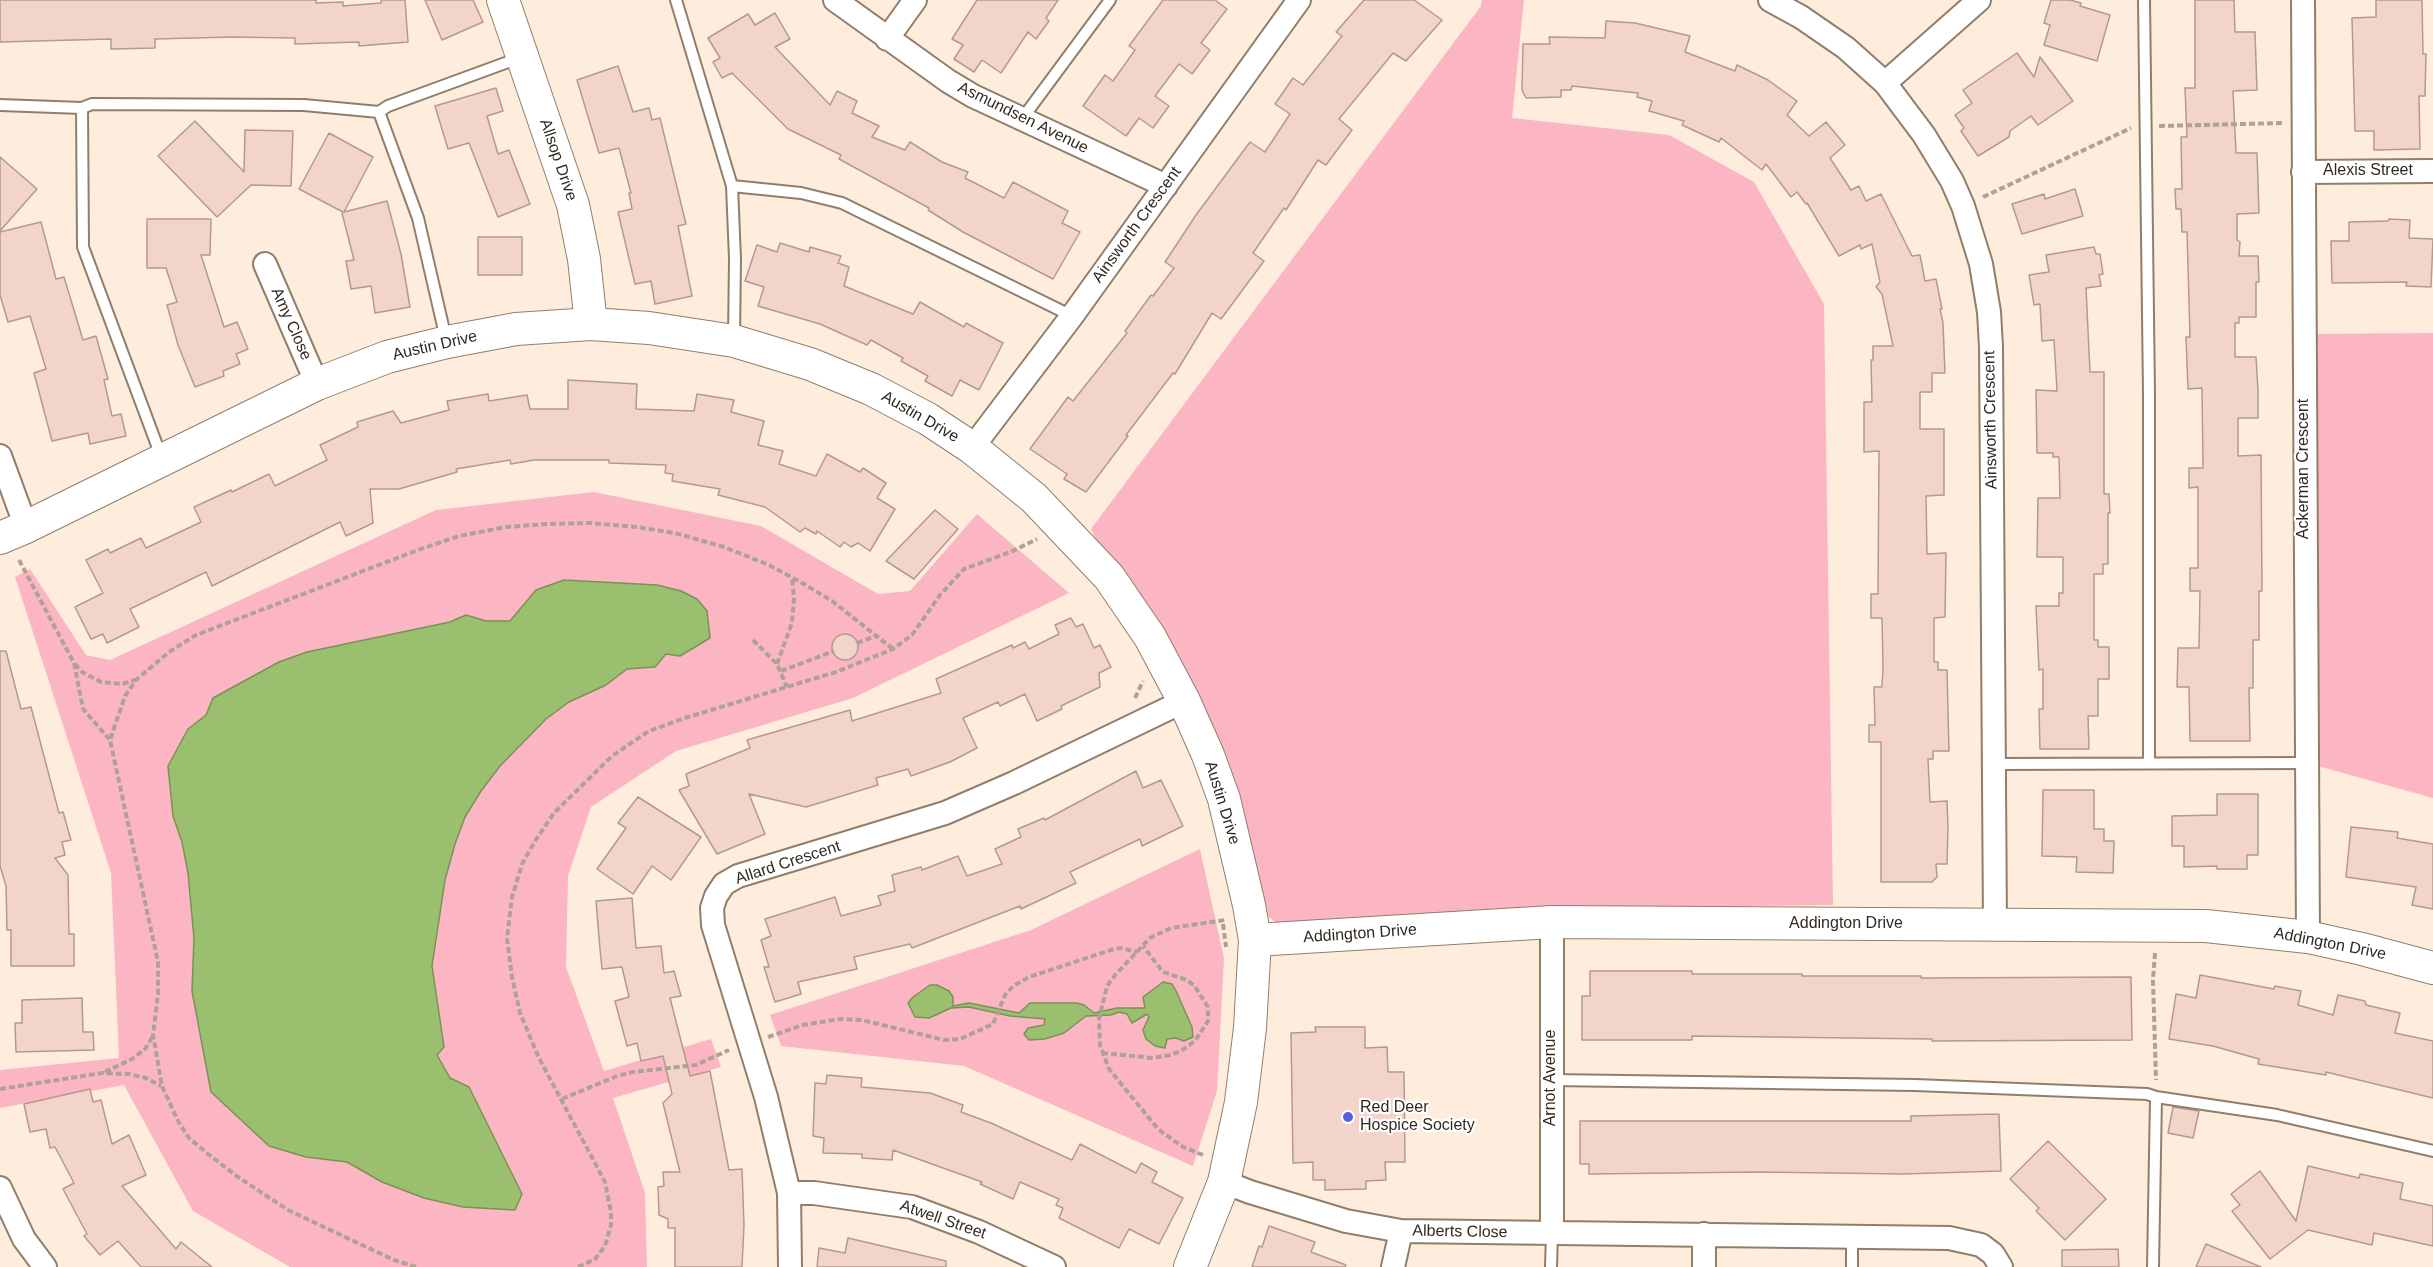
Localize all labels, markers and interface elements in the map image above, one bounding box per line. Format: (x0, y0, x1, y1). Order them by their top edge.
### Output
street label: Asmundsen Avenue (955, 78, 1091, 158)
street label: Allsop Drive (535, 117, 581, 203)
street label: Alexis Street (2323, 161, 2413, 181)
street label: Ainsworth Crescent (1088, 163, 1186, 287)
street label: Amy Close (266, 285, 316, 363)
street label: Austin Drive (391, 327, 479, 365)
street label: Ainsworth Crescent (1980, 350, 2002, 490)
street label: Austin Drive (878, 387, 962, 447)
street label: Ackerman Crescent (2294, 399, 2314, 539)
street label: Austin Drive (1200, 759, 1244, 847)
street label: Allard Crescent (733, 837, 843, 889)
street label: Addington Drive (1789, 914, 1903, 934)
street label: Addington Drive (1303, 920, 1417, 948)
street label: Addington Drive (2272, 924, 2388, 964)
street label: Arnot Avenue (1541, 1030, 1561, 1126)
place label: Red Deer Hospice Society (1360, 1098, 1475, 1136)
marker: Red Deer Hospice Society (1341, 1110, 1355, 1124)
street label: Atwell Street (897, 1196, 989, 1244)
street label: Alberts Close (1412, 1222, 1508, 1242)

